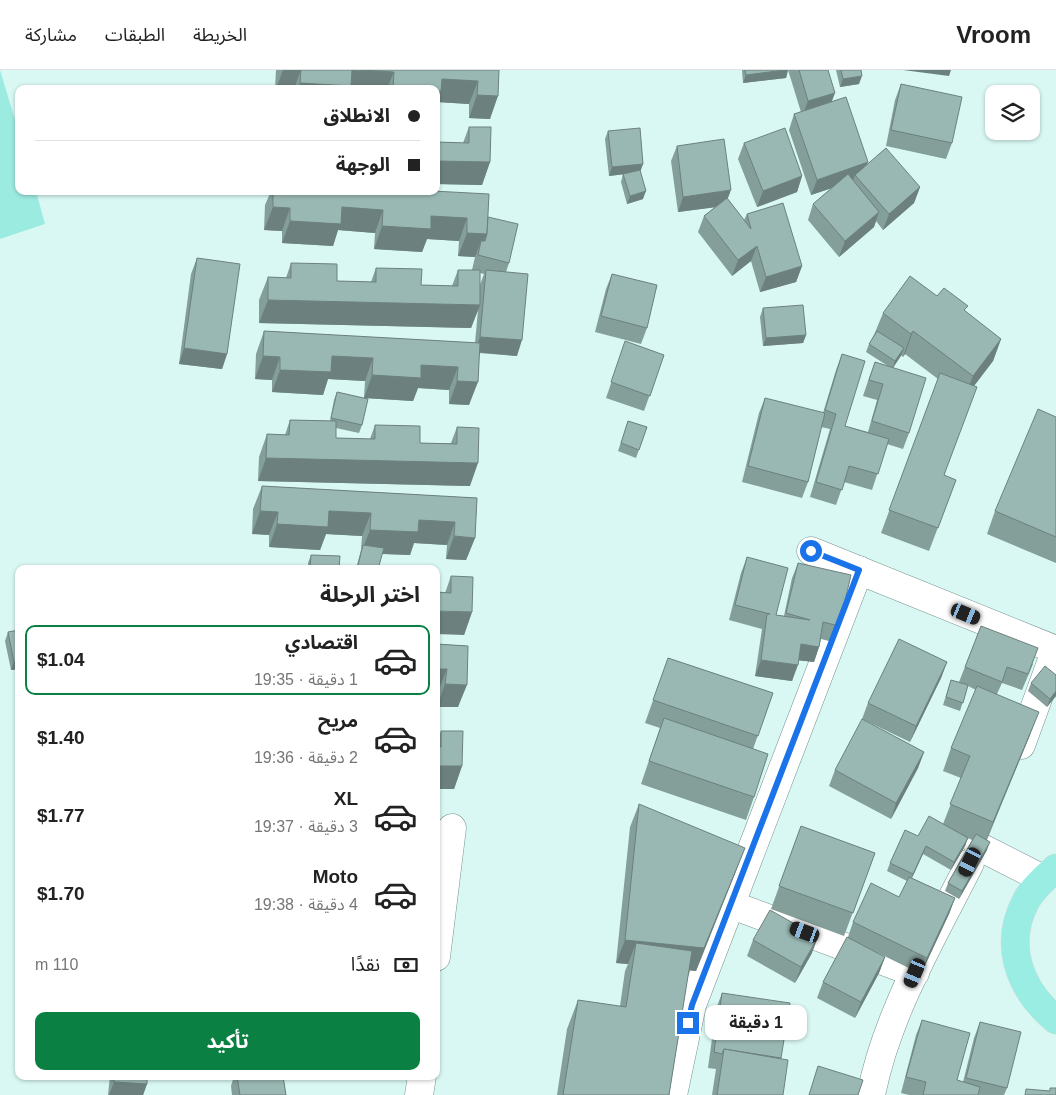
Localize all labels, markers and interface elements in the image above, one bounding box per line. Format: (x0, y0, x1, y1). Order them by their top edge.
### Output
text: Vroom (956, 21, 1031, 48)
text: مشاركة (25, 25, 77, 45)
text: الطبقات (105, 25, 165, 45)
text: الخريطة (193, 25, 247, 45)
map controls (985, 85, 1040, 140)
button: layers (985, 85, 1040, 140)
text: الانطلاق (324, 105, 390, 126)
text: الوجهة (336, 154, 390, 175)
route start (800, 540, 822, 562)
text: اختر الرحلة (320, 582, 420, 607)
car (949, 601, 982, 627)
text: اقتصادي (285, 632, 358, 653)
icon: car (373, 638, 418, 683)
text: $1.04 (37, 649, 85, 670)
text: 1 دقيقة · 19:35 (254, 671, 358, 688)
text: مريح (318, 710, 358, 731)
icon: car (373, 716, 418, 761)
text: $1.40 (37, 727, 85, 748)
text: 2 دقيقة · 19:36 (254, 749, 358, 766)
text: XL (334, 788, 358, 809)
icon: car (373, 794, 418, 839)
text: $1.77 (37, 805, 85, 826)
text: 3 دقيقة · 19:37 (254, 818, 358, 835)
car (956, 845, 983, 879)
text: Moto (313, 866, 358, 887)
icon: car (373, 872, 418, 917)
text: $1.70 (37, 883, 85, 904)
text: 4 دقيقة · 19:38 (254, 896, 358, 913)
car (788, 920, 821, 944)
icon: cash (392, 951, 420, 979)
text: نقدًا (351, 954, 380, 975)
text: 110 m (35, 956, 78, 973)
car (902, 956, 927, 990)
callout: 1 دقيقة (706, 1006, 808, 1040)
button: تأكيد (35, 1012, 420, 1070)
route end (677, 1012, 699, 1034)
text: 1 دقيقة (729, 1014, 783, 1031)

